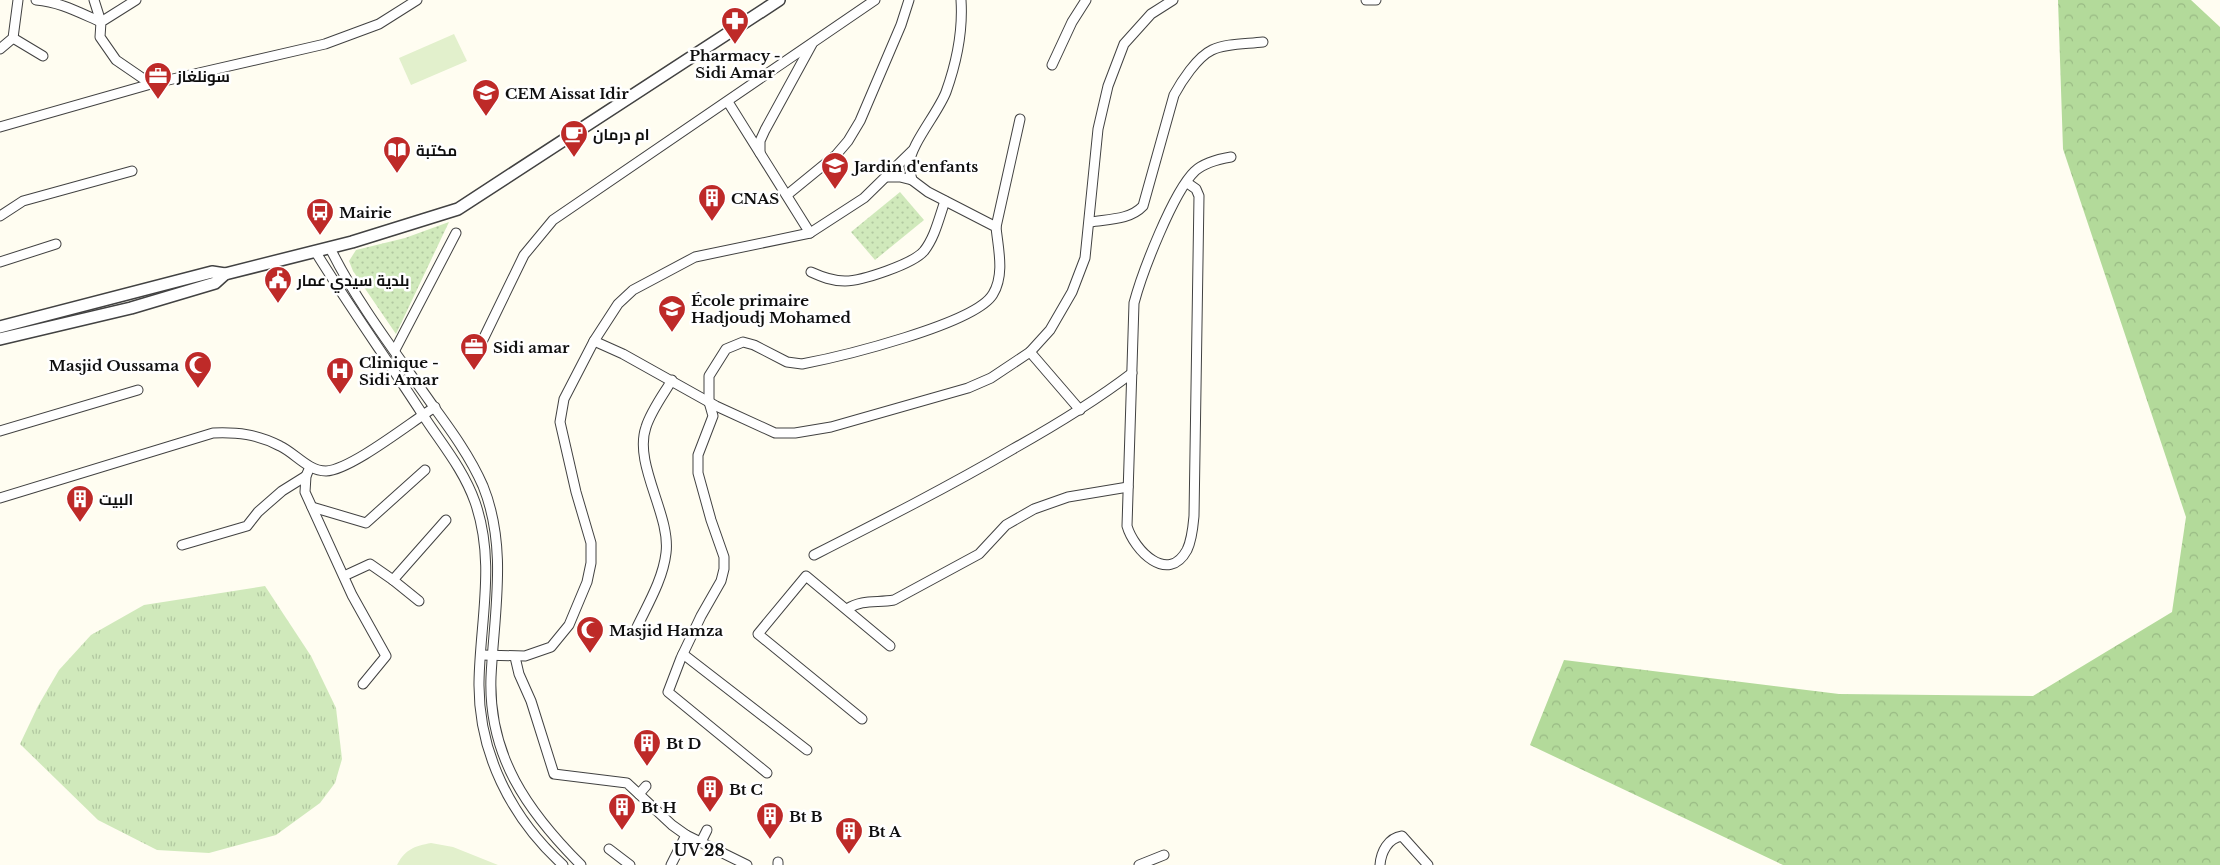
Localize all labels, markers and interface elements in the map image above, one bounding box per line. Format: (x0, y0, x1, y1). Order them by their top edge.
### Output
pharmacy icon: Pharmacy - Sidi Amar (720, 6, 750, 45)
place label: Pharmacy - Sidi Amar (689, 46, 781, 82)
office icon: سونلغاز (143, 61, 173, 100)
place label: سونلغاز (176, 67, 230, 86)
school or university icon: CEM Aissat Idir (471, 78, 501, 117)
place label: CEM Aissat Idir (505, 84, 629, 103)
cafe icon: ام درمان (559, 119, 589, 158)
place label: ام درمان (593, 125, 649, 145)
library icon: مكتبة (382, 135, 412, 174)
place label: مكتبة (416, 141, 457, 160)
school or university icon: Jardin d'enfants (820, 151, 850, 190)
place label: Jardin d'enfants (851, 157, 978, 176)
building icon: CNAS (697, 183, 727, 222)
place label: CNAS (731, 189, 779, 208)
bus stop icon: Mairie (305, 197, 335, 236)
place label: Mairie (339, 203, 392, 222)
public building icon: بلدية سيدي عمار (263, 265, 293, 304)
place label: بلدية سيدي عمار (296, 271, 409, 293)
place label: École primaire Hadjoudj Mohamed (691, 291, 851, 327)
school or university icon: École primaire Hadjoudj Mohamed (657, 294, 687, 333)
office icon: Sidi amar (459, 332, 489, 371)
place label: Sidi amar (493, 338, 570, 357)
mosque icon: Masjid Oussama (183, 350, 213, 389)
place label: Clinique - Sidi Amar (359, 353, 439, 389)
place label: Masjid Oussama (49, 356, 179, 375)
hospital icon: Clinique - Sidi Amar (325, 356, 355, 395)
building icon: البيت (65, 484, 95, 523)
place label: البيت (99, 490, 133, 509)
mosque icon: Masjid Hamza (575, 615, 605, 654)
place label: Masjid Hamza (609, 621, 723, 640)
building icon: Bt D (632, 728, 662, 767)
place label: Bt D (666, 734, 702, 753)
building icon: Bt C (695, 774, 725, 813)
place label: Bt C (729, 780, 763, 799)
building icon: Bt H (607, 792, 637, 831)
place label: Bt H (641, 798, 677, 817)
building icon: Bt B (755, 801, 785, 840)
place label: Bt B (789, 807, 823, 826)
building icon: Bt A (834, 816, 864, 855)
place label: Bt A (868, 822, 902, 841)
district label: UV 28 (673, 840, 725, 860)

